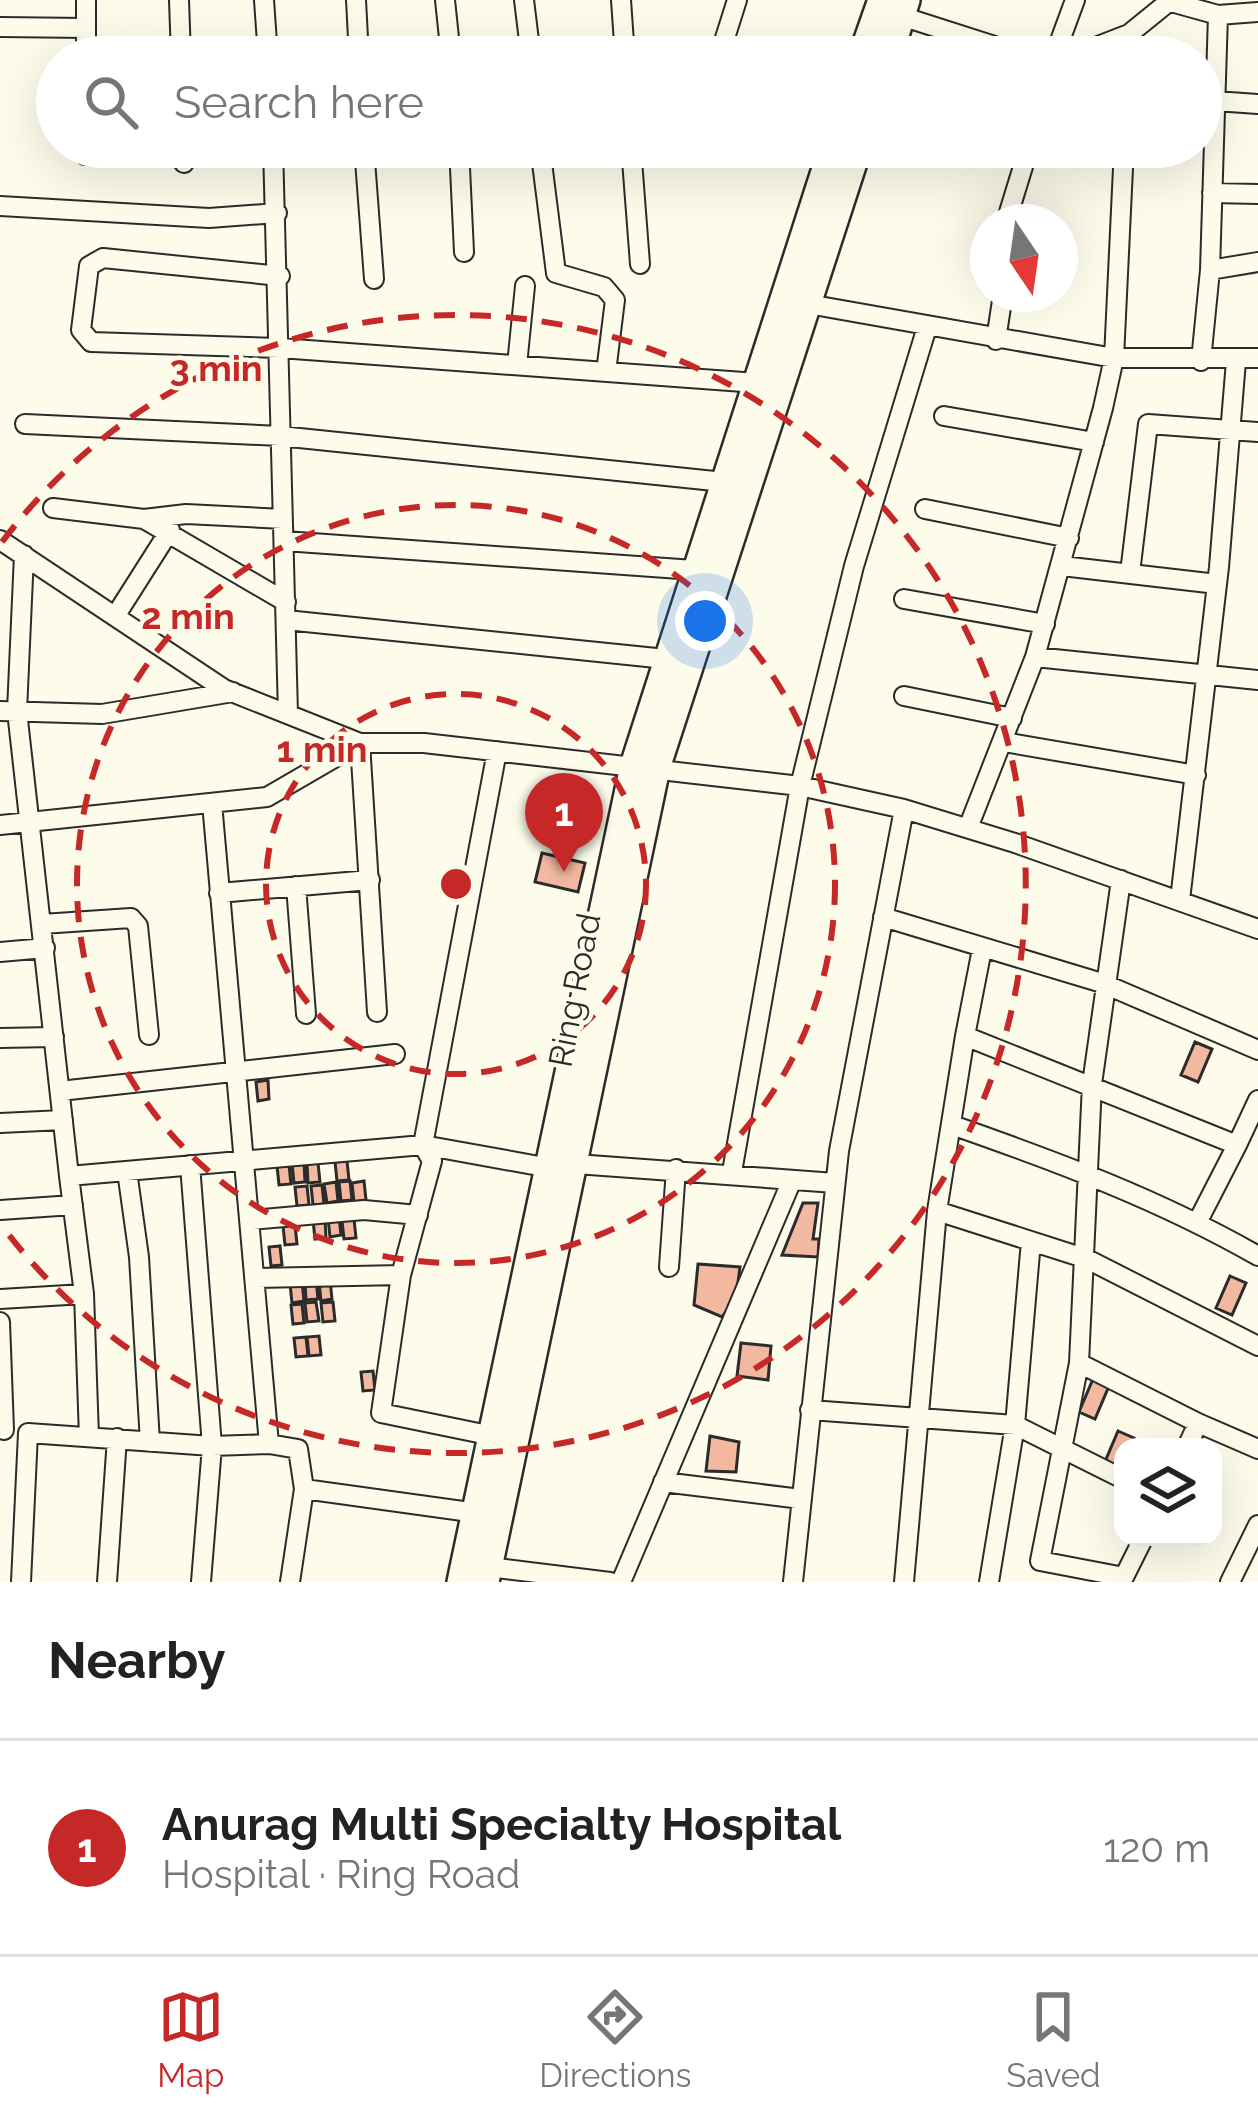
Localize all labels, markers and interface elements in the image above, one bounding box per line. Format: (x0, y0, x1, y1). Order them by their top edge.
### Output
search box (36, 36, 1222, 168)
icon: search (78, 69, 144, 135)
text: Search here (174, 76, 424, 129)
north arrow (970, 204, 1078, 312)
text: 3 min (169, 347, 263, 389)
your location (675, 591, 735, 651)
text: 2 min (141, 595, 235, 637)
text: 1 min (277, 728, 367, 770)
pin: 1 (525, 773, 603, 872)
centre of rings (435, 863, 477, 905)
street label: Ring Road (540, 910, 608, 1070)
map controls (1114, 1438, 1222, 1546)
button: layers (1114, 1438, 1222, 1546)
text: Nearby (48, 1630, 225, 1690)
text: Anurag Multi Specialty Hospital (162, 1798, 841, 1851)
text: 1 (77, 1825, 97, 1871)
text: 120 m (1103, 1825, 1210, 1871)
text: Hospital · Ring Road (162, 1851, 520, 1897)
tab: Map (157, 1984, 224, 2095)
tab: Directions (539, 1984, 692, 2095)
tab: Saved (1006, 1984, 1101, 2095)

